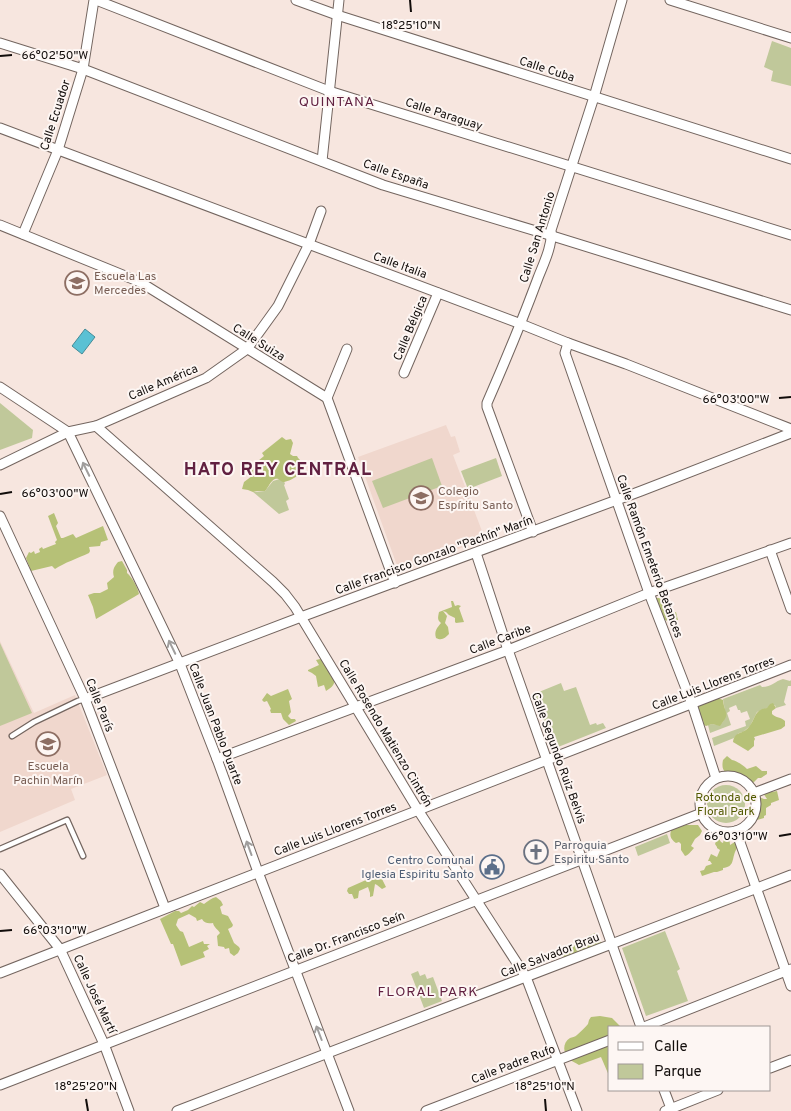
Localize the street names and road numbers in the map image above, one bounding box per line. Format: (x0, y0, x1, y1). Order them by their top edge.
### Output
street label: Calle Cuba (517, 53, 576, 86)
street label: Calle Ecuador (37, 77, 75, 153)
street label: Calle Paraguay (403, 95, 484, 135)
street label: Calle España (361, 156, 431, 194)
street label: Calle San Antonio (516, 189, 560, 285)
street label: Calle Italia (370, 249, 429, 283)
street label: Calle Bélgica (390, 293, 432, 363)
street label: Calle Suiza (229, 320, 288, 365)
street label: Calle América (126, 361, 201, 405)
street label: Calle Ramón Emeterio Betances (612, 472, 686, 640)
street label: Calle Francisco Gonzalo "Pachín" Marín (333, 513, 535, 599)
street label: Calle Caribe (467, 621, 534, 659)
street label: Calle Luis Llorens Torres (650, 653, 777, 715)
street label: Calle Rosendo Matienzo Cintrón (335, 657, 436, 810)
street label: Calle Juan Pablo Duarte (184, 661, 246, 788)
street label: Calle París (81, 676, 117, 735)
street label: Calle Segundo Ruiz Belvis (527, 690, 589, 826)
street label: Calle Luis Llorens Torres (272, 799, 399, 861)
street label: Calle Dr. Francisco Seín (285, 908, 407, 968)
street label: Calle Salvador Brau (499, 930, 602, 982)
street label: Calle José Martí (69, 952, 120, 1038)
street label: Calle Padre Rufo (469, 1041, 558, 1088)

